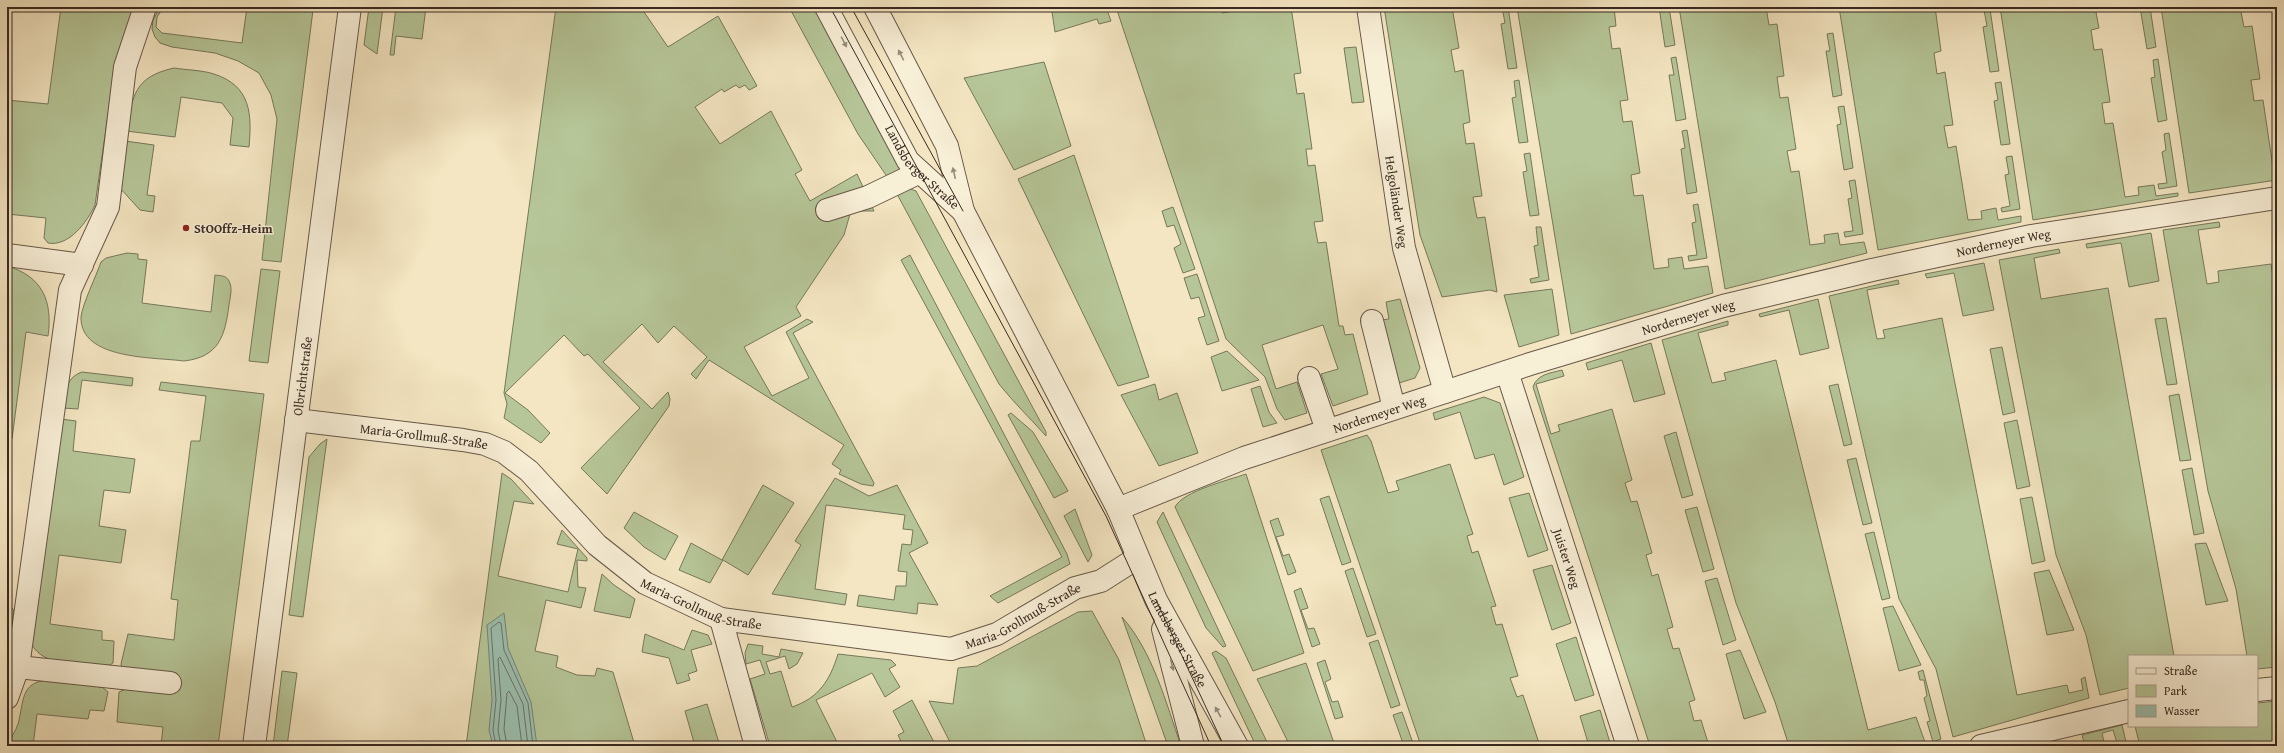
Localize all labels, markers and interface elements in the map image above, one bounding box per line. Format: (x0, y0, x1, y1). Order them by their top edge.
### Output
one-way arrow (841, 36, 848, 47)
one-way arrow (897, 50, 904, 61)
street label: Landsberger Straße (880, 121, 964, 213)
street label: Helgoländer Weg (1380, 154, 1413, 250)
one-way arrow (950, 167, 956, 180)
place label: StOOffz-Heim (194, 219, 274, 238)
marker: StOOffz-Heim (181, 223, 191, 233)
street label: Norderneyer Weg (1954, 224, 2052, 262)
street label: Norderneyer Weg (1640, 294, 1737, 340)
street label: Olbrichtstraße (288, 335, 317, 417)
street label: Norderneyer Weg (1331, 390, 1428, 438)
street label: Maria-Grollmuß-Straße (359, 419, 490, 454)
street label: Juister Weg (1548, 524, 1586, 592)
street label: Maria-Grollmuß-Straße (637, 573, 763, 634)
street label: Maria-Grollmuß-Straße (963, 578, 1083, 654)
street label: Landsberger Straße (1143, 589, 1212, 691)
legend (2128, 655, 2258, 727)
one-way arrow (1170, 659, 1176, 671)
text: Straße (2164, 662, 2198, 679)
text: Park (2164, 682, 2188, 699)
text: Wasser (2164, 702, 2200, 719)
one-way arrow (1215, 706, 1222, 718)

